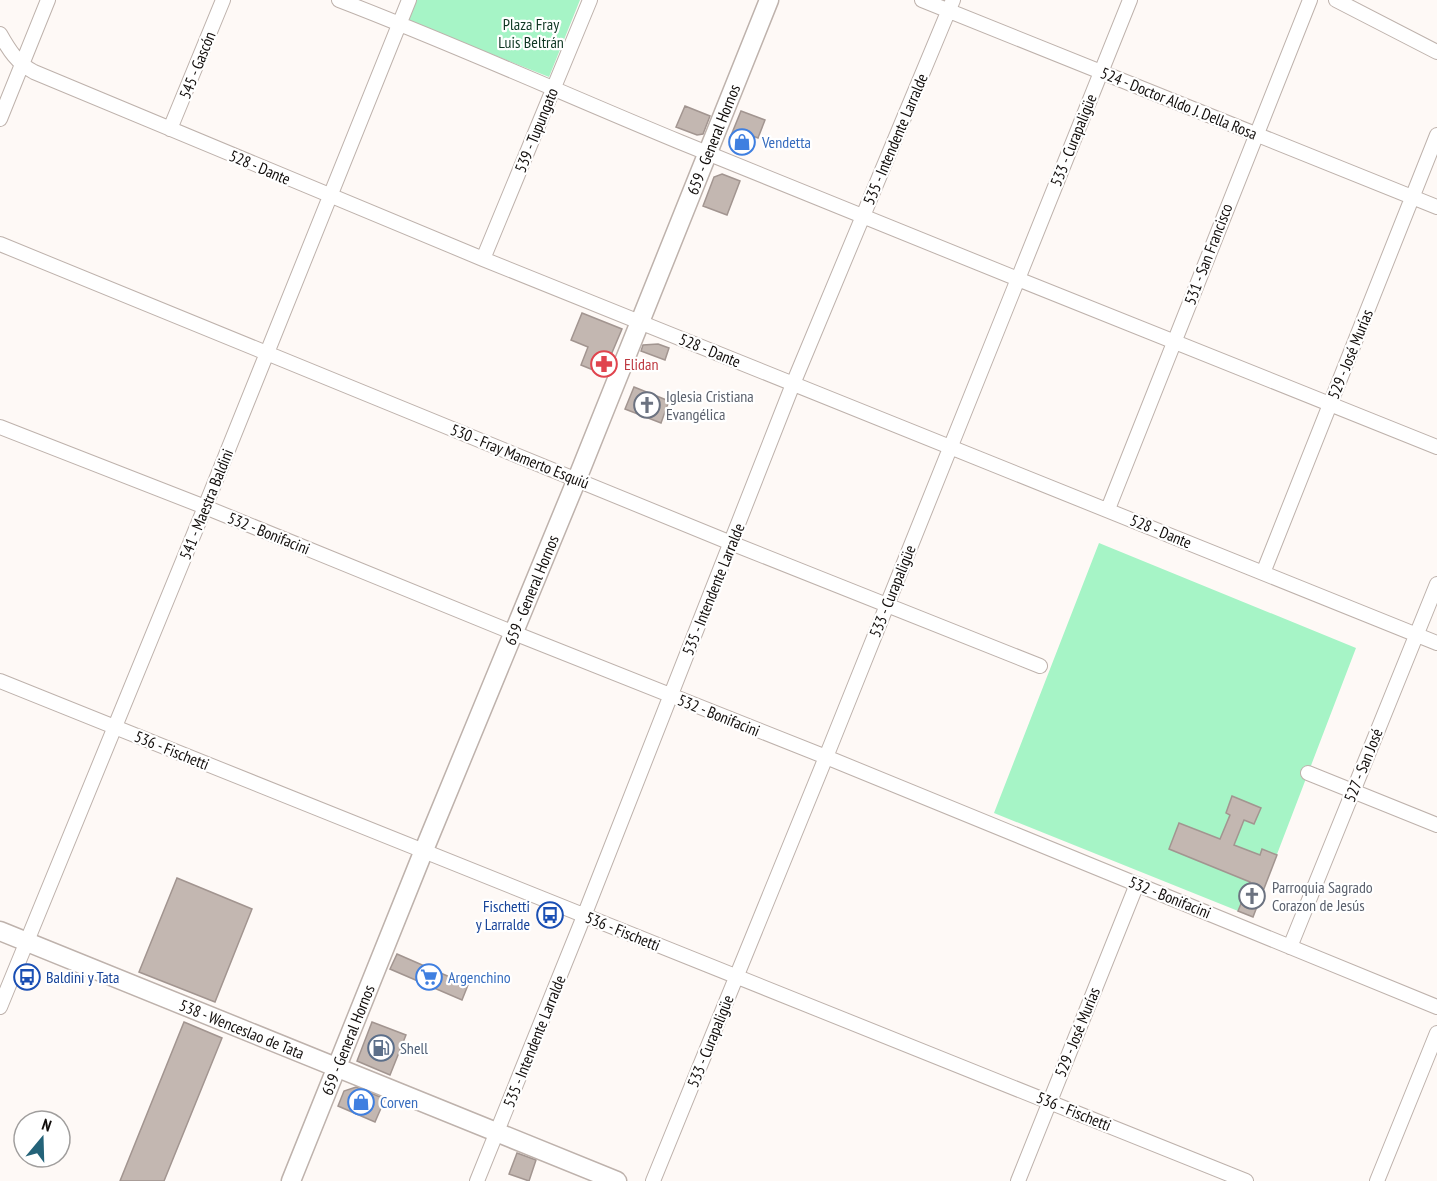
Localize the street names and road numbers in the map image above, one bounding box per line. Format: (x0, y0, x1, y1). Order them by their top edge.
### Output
street label: 545 - Gascón (174, 28, 220, 102)
street label: 524 - Doctor Aldo J. Della Rosa (1098, 62, 1260, 144)
street label: 535 - Intendente Larralde (858, 70, 932, 208)
street label: 659 - General Hornos (682, 81, 744, 197)
street label: 539 - Tupungato (510, 85, 562, 175)
street label: 533 - Curapaligüe (1045, 91, 1101, 189)
street label: 528 - Dante (226, 145, 294, 189)
street label: 531 - San Francisco (1180, 200, 1237, 307)
street label: 529 - José Murías (1323, 306, 1377, 402)
street label: 528 - Dante (676, 329, 744, 371)
street label: 530 - Fray Mamerto Esquiú (448, 419, 592, 493)
street label: 541 - Maestra Baldini (175, 446, 237, 562)
street label: 532 - Bonifacini (225, 507, 313, 559)
street label: 528 - Dante (1127, 510, 1195, 552)
street label: 535 - Intendente Larralde (677, 520, 749, 658)
street label: 659 - General Hornos (500, 532, 563, 648)
street label: 533 - Curapaligüe (864, 542, 920, 640)
street label: 532 - Bonifacini (675, 689, 763, 741)
street label: 527 - San José (1339, 725, 1387, 805)
street label: 536 - Fischetti (132, 726, 212, 774)
street label: 532 - Bonifacini (1126, 871, 1214, 923)
street label: 536 - Fischetti (583, 907, 663, 955)
street label: 535 - Intendente Larralde (498, 972, 570, 1110)
street label: 659 - General Hornos (317, 982, 379, 1098)
street label: 529 - José Murías (1050, 984, 1104, 1080)
street label: 533 - Curapaligüe (682, 992, 738, 1090)
street label: 538 - Wenceslao de Tata (177, 995, 307, 1063)
street label: 536 - Fischetti (1034, 1087, 1114, 1135)

